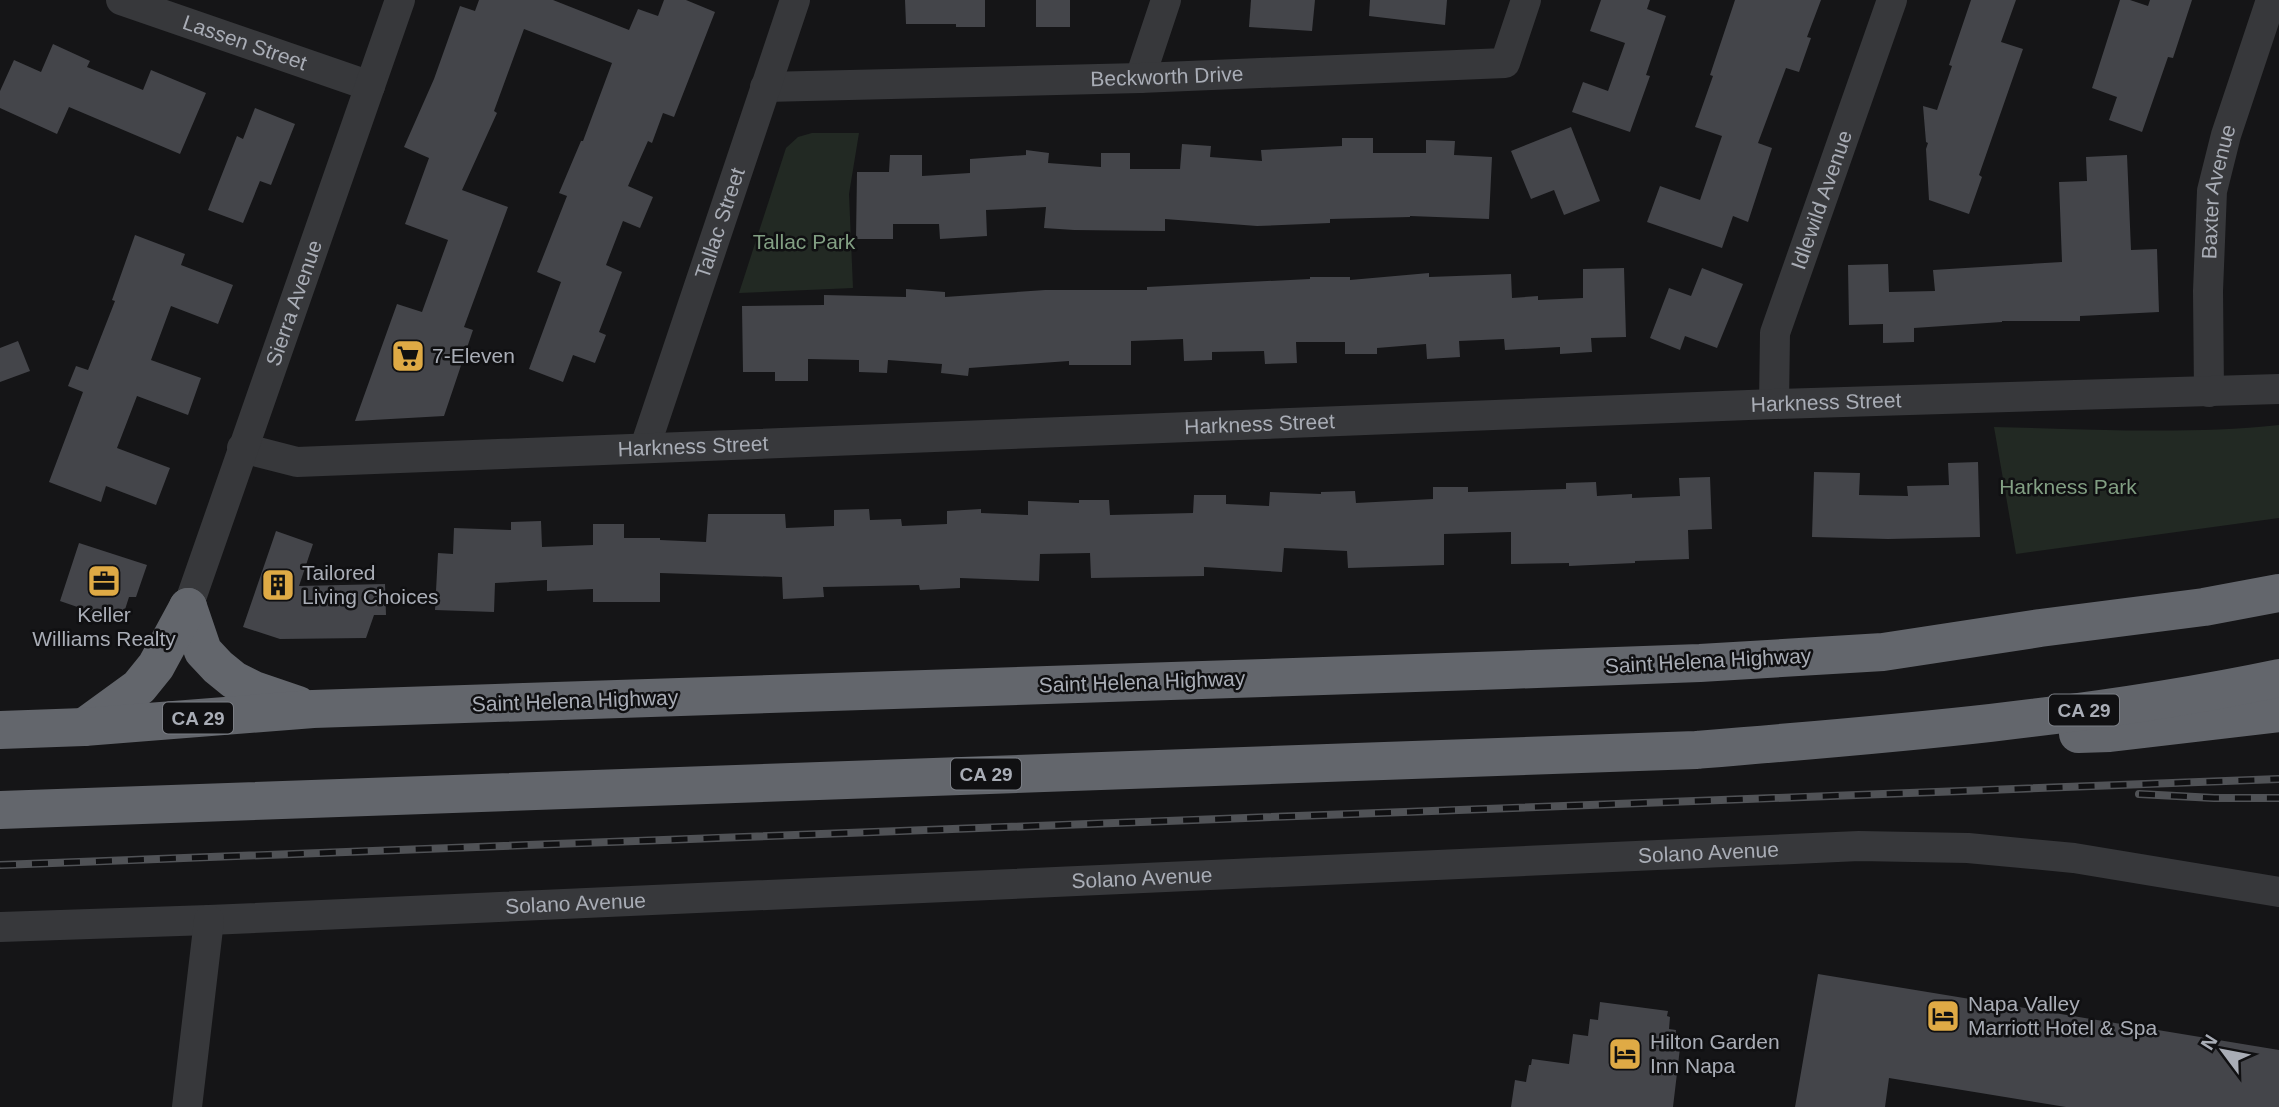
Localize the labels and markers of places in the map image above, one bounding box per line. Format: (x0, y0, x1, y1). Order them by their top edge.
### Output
supermarket icon: 7-Eleven (389, 337, 427, 375)
place label: 7-Eleven (432, 344, 515, 367)
place label: Tailored Living Choices (302, 561, 439, 608)
office icon: Keller Williams Realty (85, 562, 123, 600)
building icon: Tailored Living Choices (259, 566, 297, 604)
place label: Keller Williams Realty (32, 603, 176, 650)
place label: Napa Valley Marriott Hotel & Spa (1968, 992, 2157, 1039)
hotel icon: Napa Valley Marriott Hotel & Spa (1924, 997, 1962, 1035)
place label: Hilton Garden Inn Napa (1650, 1030, 1780, 1077)
hotel icon: Hilton Garden Inn Napa (1606, 1035, 1644, 1073)

